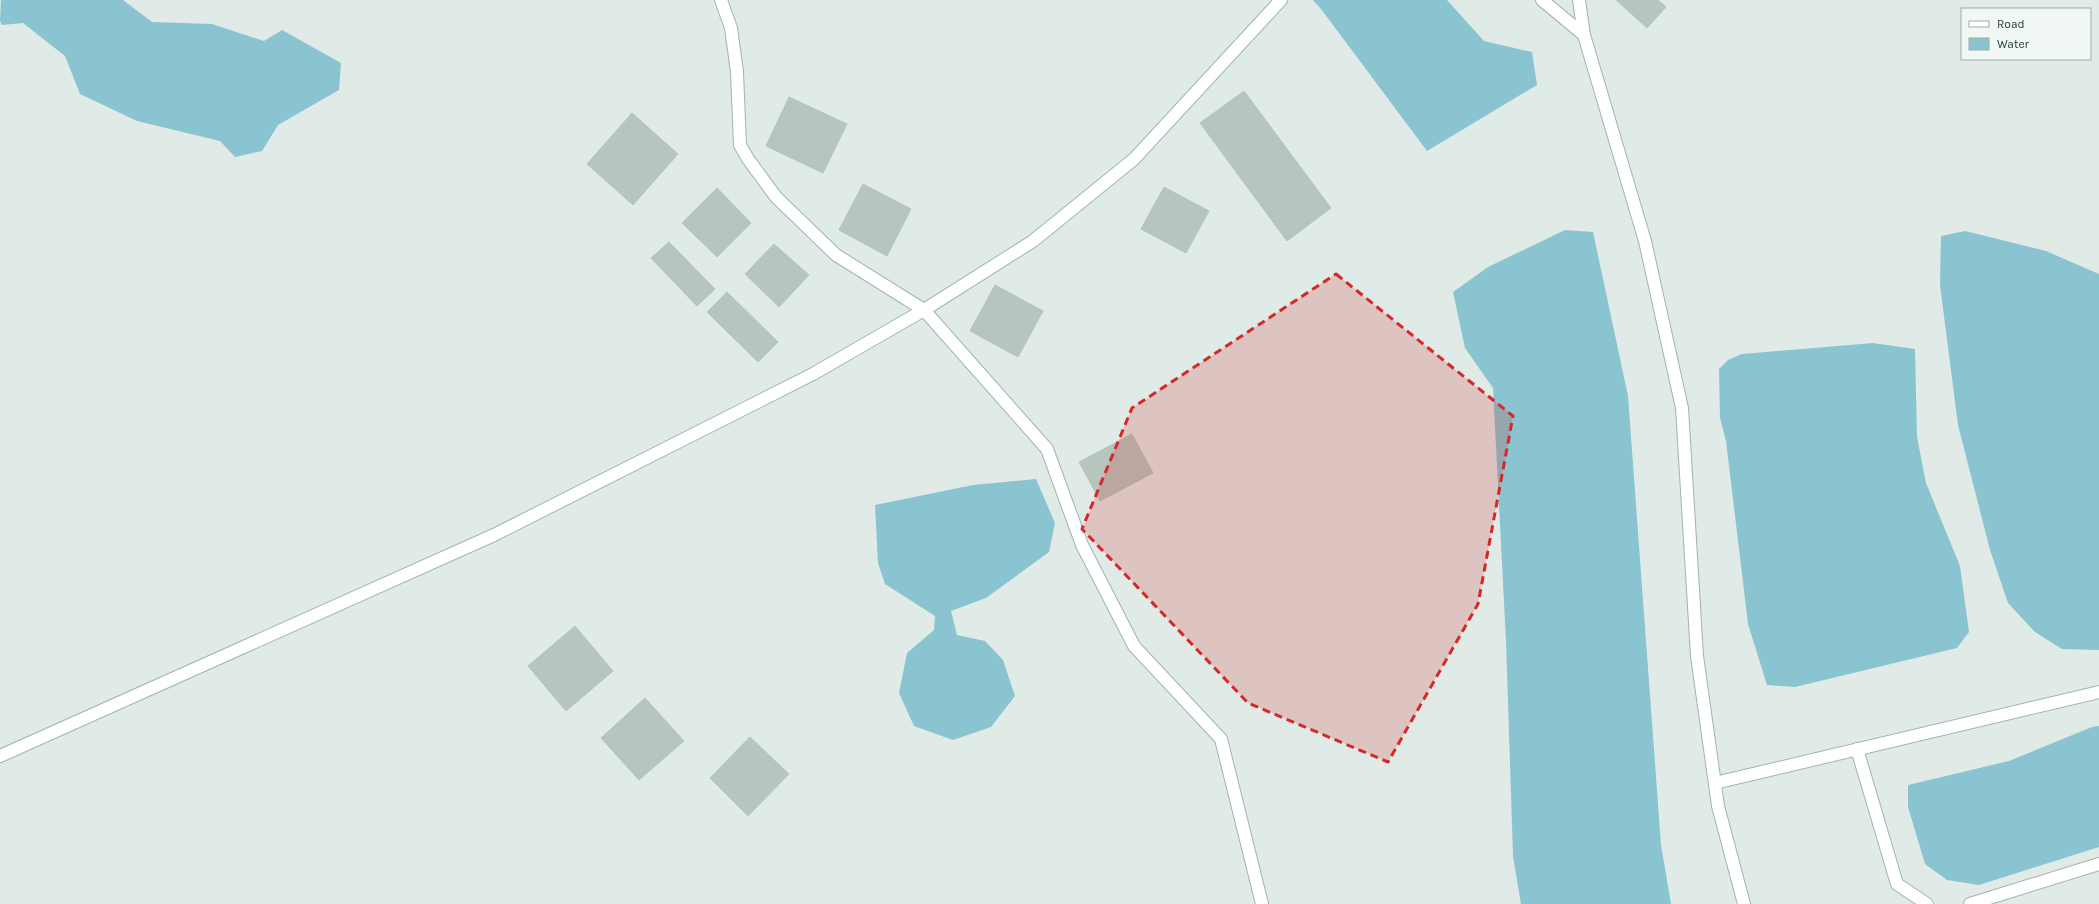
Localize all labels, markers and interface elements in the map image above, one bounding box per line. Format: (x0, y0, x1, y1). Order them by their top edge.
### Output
legend (1961, 8, 2091, 60)
text: Road (1997, 17, 2025, 31)
text: Water (1997, 37, 2030, 51)

